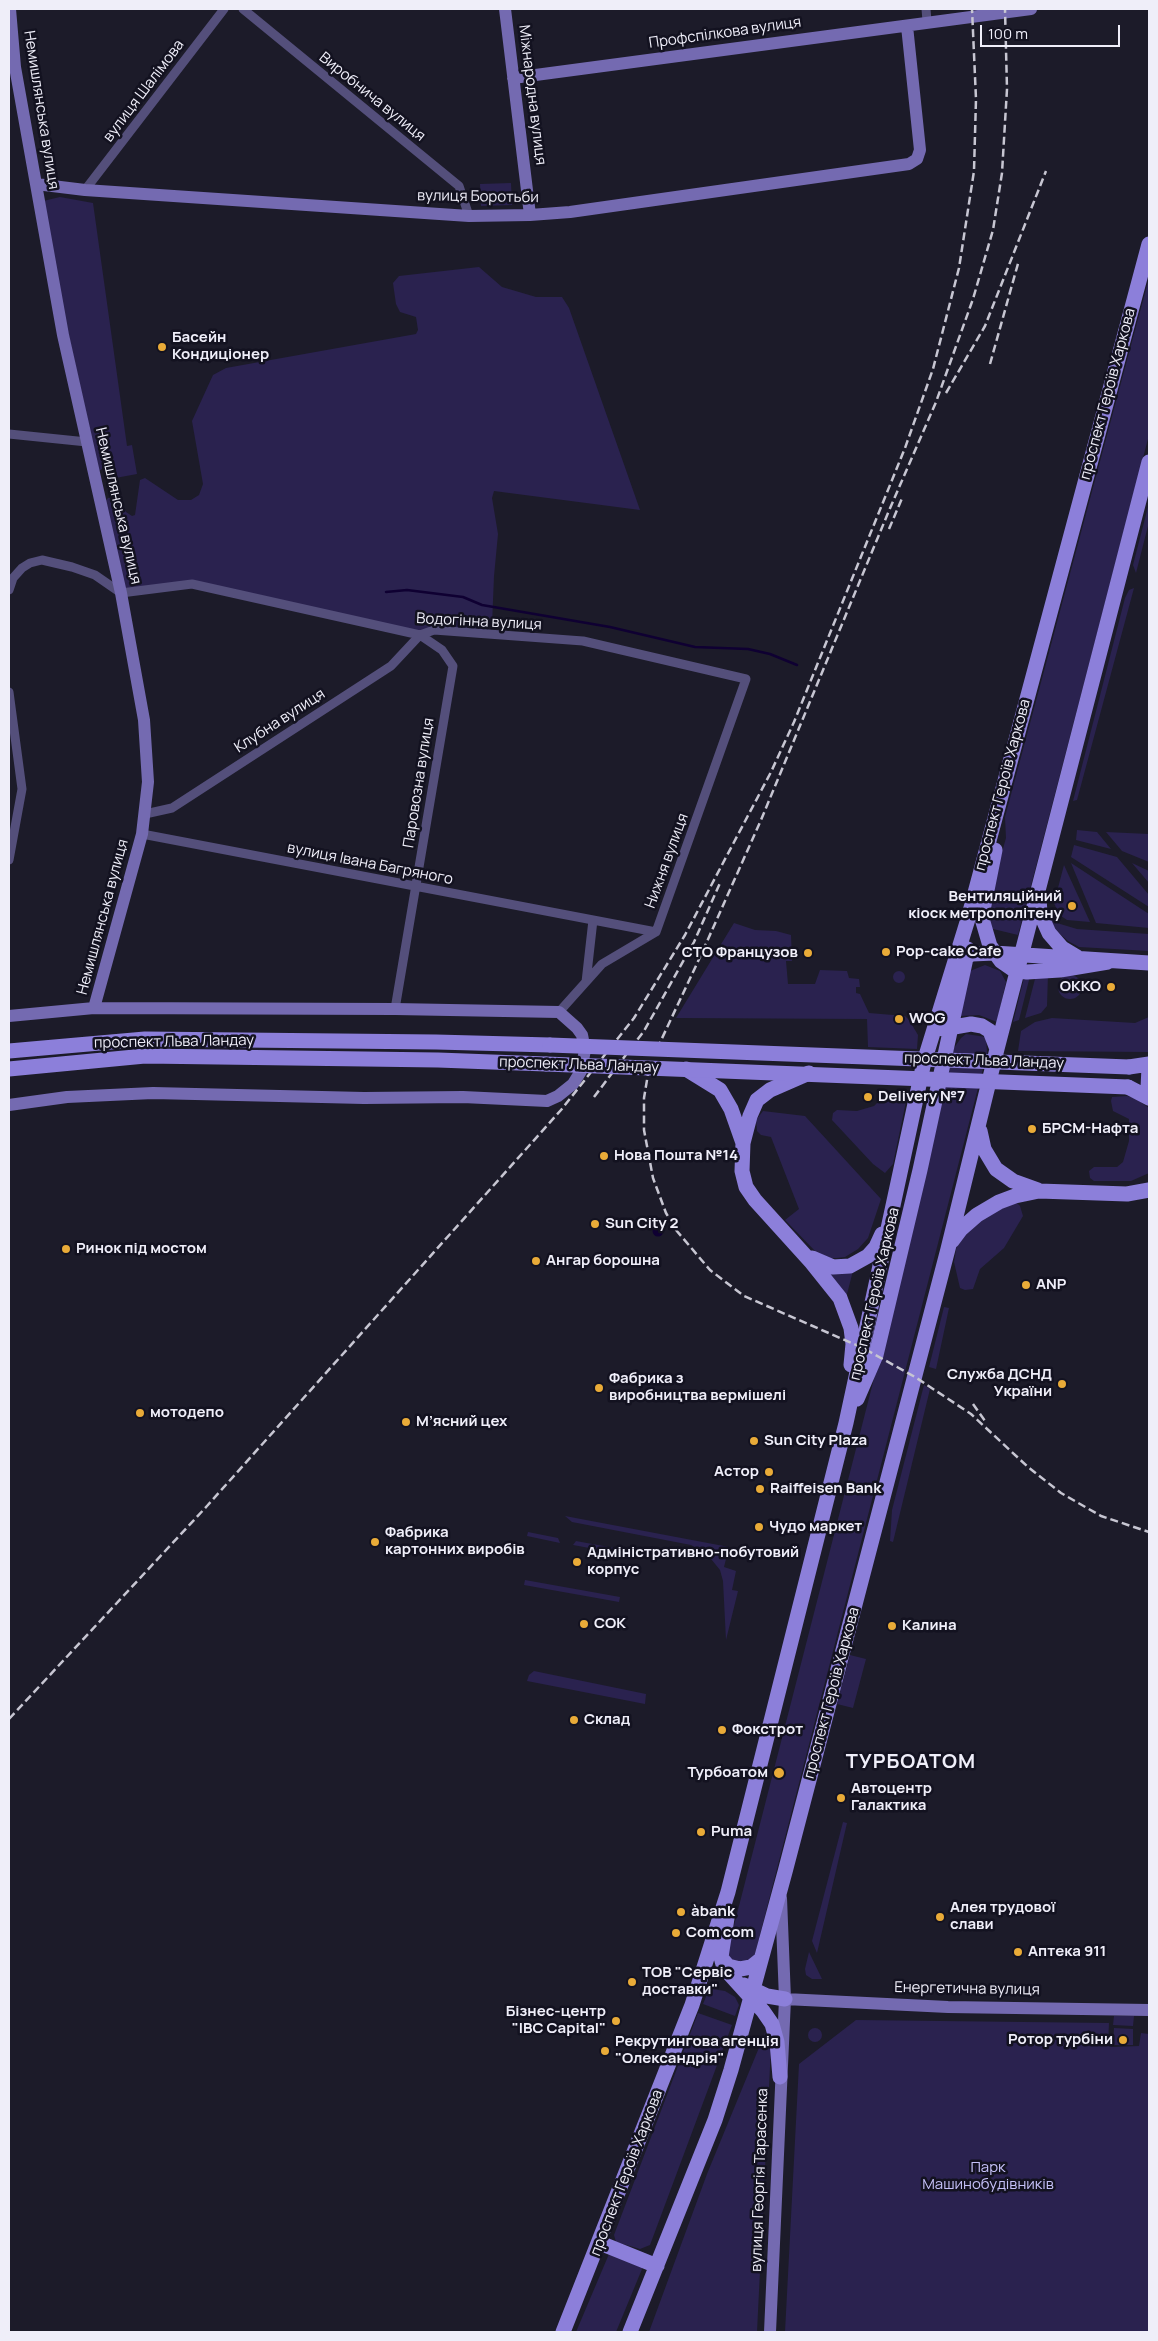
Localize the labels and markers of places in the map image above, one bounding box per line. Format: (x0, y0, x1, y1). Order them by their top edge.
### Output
place label: Басейн Кондиціонер (172, 329, 269, 364)
marker: Басейн Кондиціонер (156, 341, 168, 353)
place label: Вентиляційний кіоск метрополітену (908, 888, 1062, 923)
marker: Вентиляційний кіоск метрополітену (1066, 900, 1078, 912)
place label: Pop-cake Cafe (896, 943, 1001, 961)
place label: СТО Французов (682, 944, 798, 962)
marker: Pop-cake Cafe (880, 946, 892, 958)
marker: СТО Французов (802, 947, 814, 959)
place label: ОККО (1060, 978, 1101, 996)
marker: ОККО (1105, 981, 1117, 993)
place label: WOG (909, 1010, 946, 1028)
marker: WOG (893, 1013, 905, 1025)
place label: Delivery №7 (878, 1088, 965, 1106)
marker: Delivery №7 (862, 1091, 874, 1103)
place label: БРСМ-Нафта (1042, 1120, 1138, 1138)
marker: БРСМ-Нафта (1026, 1123, 1038, 1135)
place label: Нова Пошта №14 (614, 1147, 738, 1165)
marker: Нова Пошта №14 (598, 1150, 610, 1162)
place label: Sun City 2 (605, 1215, 679, 1233)
marker: Sun City 2 (589, 1218, 601, 1230)
place label: Ринок під мостом (76, 1240, 207, 1258)
marker: Ринок під мостом (60, 1243, 72, 1255)
place label: Ангар борошна (546, 1252, 660, 1270)
marker: Ангар борошна (530, 1255, 542, 1267)
place label: ANP (1036, 1276, 1066, 1294)
marker: ANP (1020, 1279, 1032, 1291)
place label: Служба ДСНД України (947, 1366, 1052, 1401)
place label: Фабрика з виробництва вермішелі (609, 1370, 786, 1405)
marker: Служба ДСНД України (1056, 1378, 1068, 1390)
marker: Фабрика з виробництва вермішелі (593, 1382, 605, 1394)
place label: мотодепо (150, 1404, 224, 1422)
marker: мотодепо (134, 1407, 146, 1419)
place label: М’ясний цех (416, 1413, 507, 1431)
marker: М’ясний цех (400, 1416, 412, 1428)
place label: Sun City Plaza (764, 1432, 867, 1450)
marker: Sun City Plaza (748, 1435, 760, 1447)
place label: Астор (714, 1463, 759, 1481)
marker: Астор (763, 1466, 775, 1478)
place label: Raiffeisen Bank (770, 1480, 881, 1498)
marker: Raiffeisen Bank (754, 1483, 766, 1495)
place label: Чудо маркет (769, 1518, 862, 1536)
marker: Чудо маркет (753, 1521, 765, 1533)
place label: Фабрика картонних виробів (385, 1524, 525, 1559)
marker: Фабрика картонних виробів (369, 1536, 381, 1548)
place label: Адміністративно-побутовий корпус (587, 1544, 799, 1579)
marker: Адміністративно-побутовий корпус (571, 1556, 583, 1568)
place label: СОК (594, 1615, 626, 1633)
place label: Калина (902, 1617, 957, 1635)
marker: СОК (578, 1618, 590, 1630)
marker: Калина (886, 1620, 898, 1632)
place label: Склад (584, 1711, 630, 1729)
marker: Склад (568, 1714, 580, 1726)
place label: Фокстрот (732, 1721, 803, 1739)
marker: Фокстрот (716, 1724, 728, 1736)
place label: Турбоатом (687, 1764, 768, 1782)
marker: Турбоатом (772, 1766, 786, 1780)
place label: Автоцентр Галактика (851, 1780, 932, 1815)
marker: Автоцентр Галактика (835, 1792, 847, 1804)
place label: Puma (711, 1823, 752, 1841)
marker: Puma (695, 1826, 707, 1838)
place label: Алея трудової слави (950, 1899, 1055, 1934)
place label: àbank (691, 1903, 735, 1921)
marker: àbank (675, 1906, 687, 1918)
marker: Алея трудової слави (934, 1911, 946, 1923)
place label: Com com (686, 1924, 754, 1942)
marker: Com com (670, 1927, 682, 1939)
place label: Аптека 911 (1028, 1943, 1106, 1961)
marker: Аптека 911 (1012, 1946, 1024, 1958)
place label: ТОВ "Сервіс доставки" (642, 1964, 732, 1999)
marker: ТОВ "Сервіс доставки" (626, 1976, 638, 1988)
place label: Бізнес-центр "IBC Capital" (506, 2003, 606, 2038)
marker: Бізнес-центр "IBC Capital" (610, 2015, 622, 2027)
place label: Ротор турбіни (1008, 2031, 1113, 2049)
place label: Рекрутингова агенція "Олександрія" (615, 2033, 779, 2068)
marker: Ротор турбіни (1117, 2034, 1129, 2046)
marker: Рекрутингова агенція "Олександрія" (599, 2045, 611, 2057)

